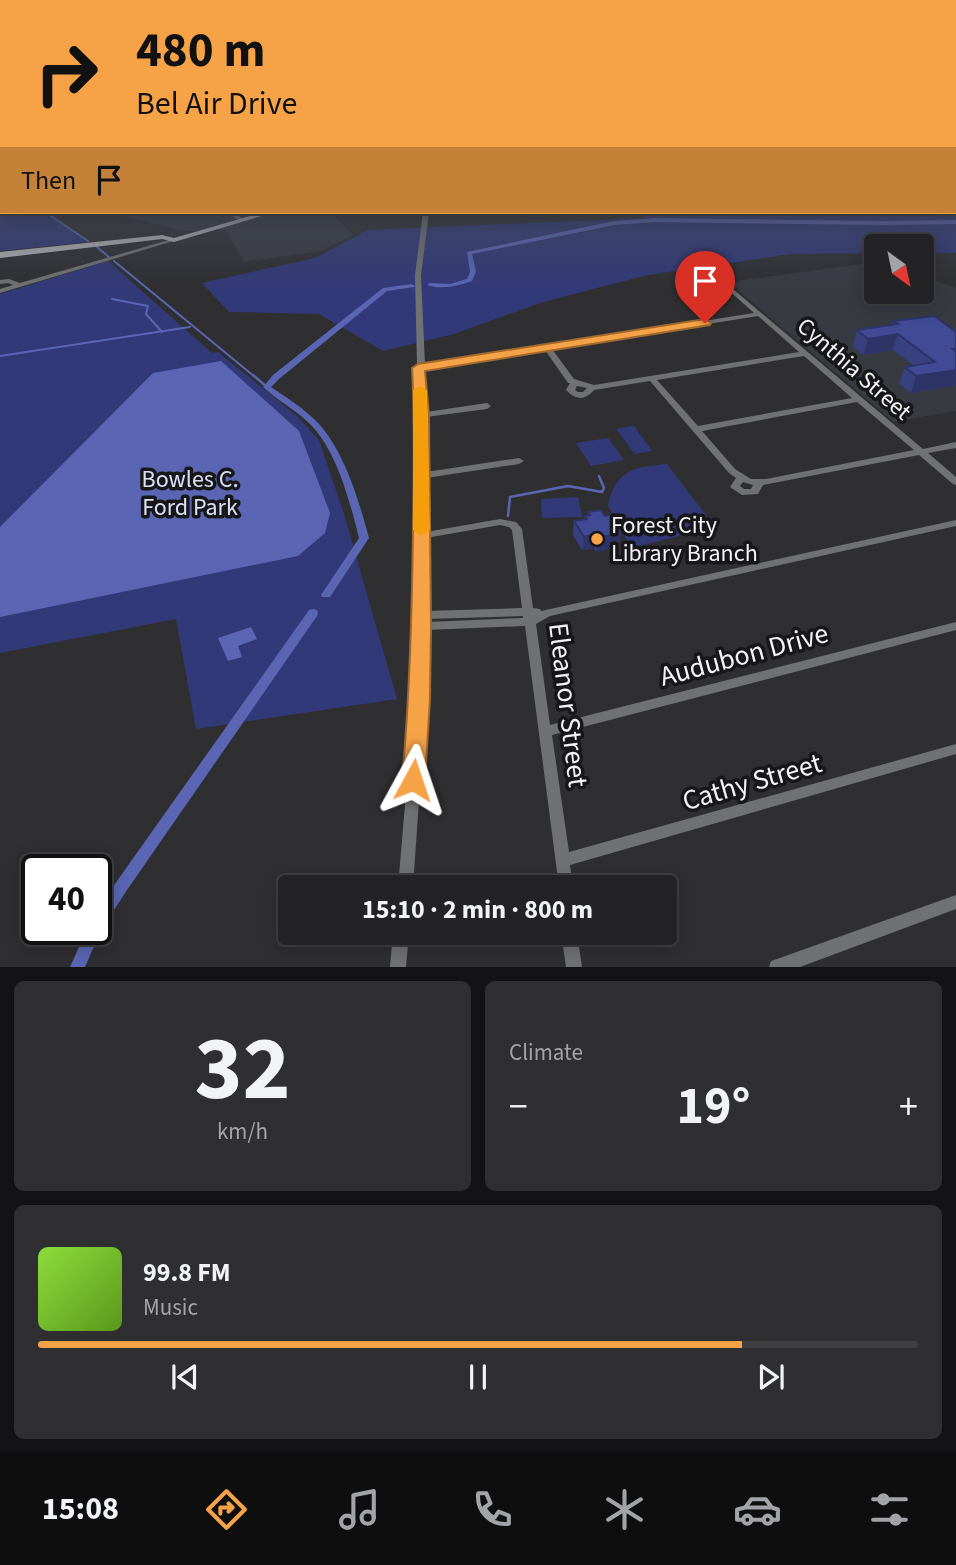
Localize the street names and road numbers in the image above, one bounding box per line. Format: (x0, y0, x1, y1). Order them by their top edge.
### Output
street label: Cynthia Street (789, 309, 919, 429)
street label: Audubon Drive (655, 613, 833, 697)
street label: Eleanor Street (538, 620, 598, 790)
street label: Cathy Street (678, 743, 827, 821)

